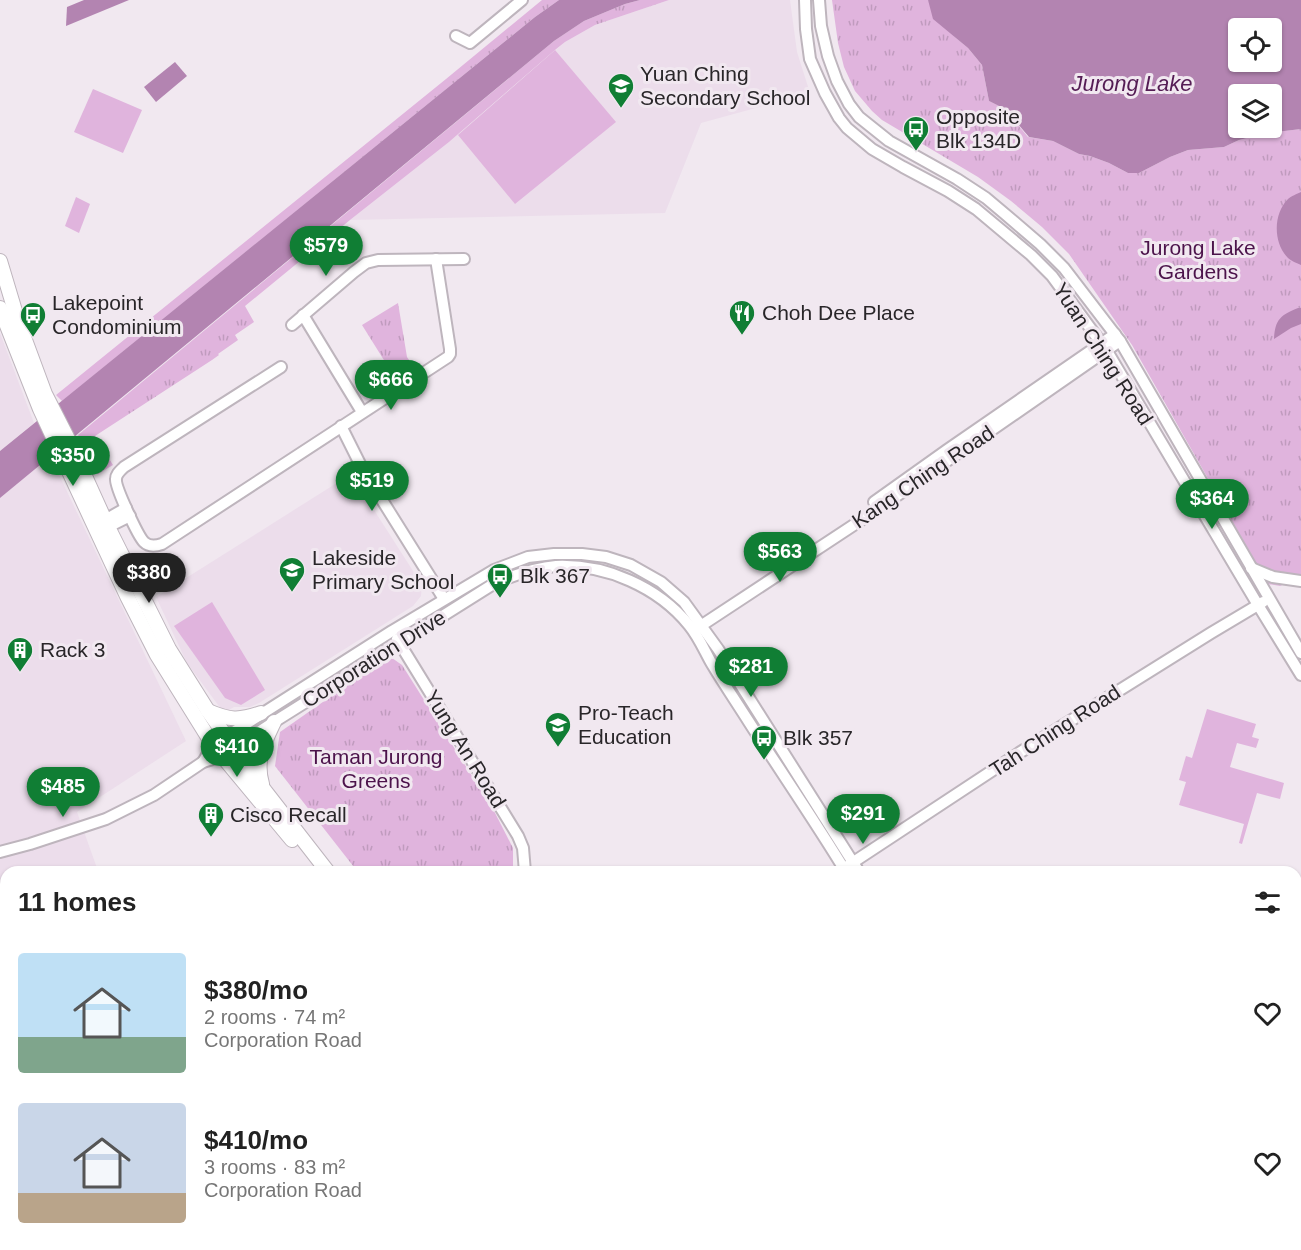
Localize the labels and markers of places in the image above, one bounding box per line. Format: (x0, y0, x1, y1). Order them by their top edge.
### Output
place label: Yuan Ching Secondary School (640, 62, 810, 109)
school or university icon: Yuan Ching Secondary School (606, 71, 636, 109)
place label: Opposite Blk 134D (936, 105, 1021, 152)
bus stop icon: Opposite Blk 134D (901, 114, 931, 152)
pin: $579 (290, 226, 362, 277)
place label: Lakepoint Condominium (52, 291, 182, 338)
restaurant icon: Choh Dee Place (727, 298, 757, 336)
bus stop icon: Lakepoint Condominium (18, 300, 48, 338)
place label: Choh Dee Place (762, 301, 915, 324)
pin: $666 (355, 360, 427, 411)
pin: $350 (37, 436, 109, 487)
pin: $519 (336, 461, 408, 512)
pin: $364 (1176, 479, 1248, 530)
pin: $563 (744, 532, 816, 583)
place label: Lakeside Primary School (312, 546, 454, 593)
pin: $380 (113, 553, 185, 604)
school or university icon: Lakeside Primary School (277, 555, 307, 593)
bus stop icon: Blk 367 (485, 561, 515, 599)
place label: Blk 367 (520, 564, 590, 587)
building icon: Rack 3 (5, 635, 35, 673)
place label: Rack 3 (40, 638, 105, 661)
pin: $281 (715, 647, 787, 698)
place label: Pro-Teach Education (578, 701, 674, 748)
school or university icon: Pro-Teach Education (543, 710, 573, 748)
bus stop icon: Blk 357 (749, 723, 779, 761)
place label: Blk 357 (783, 726, 853, 749)
pin: $410 (201, 727, 273, 778)
pin: $485 (27, 767, 99, 818)
pin: $291 (827, 794, 899, 845)
building icon: Cisco Recall (196, 800, 226, 838)
place label: Cisco Recall (230, 803, 347, 826)

